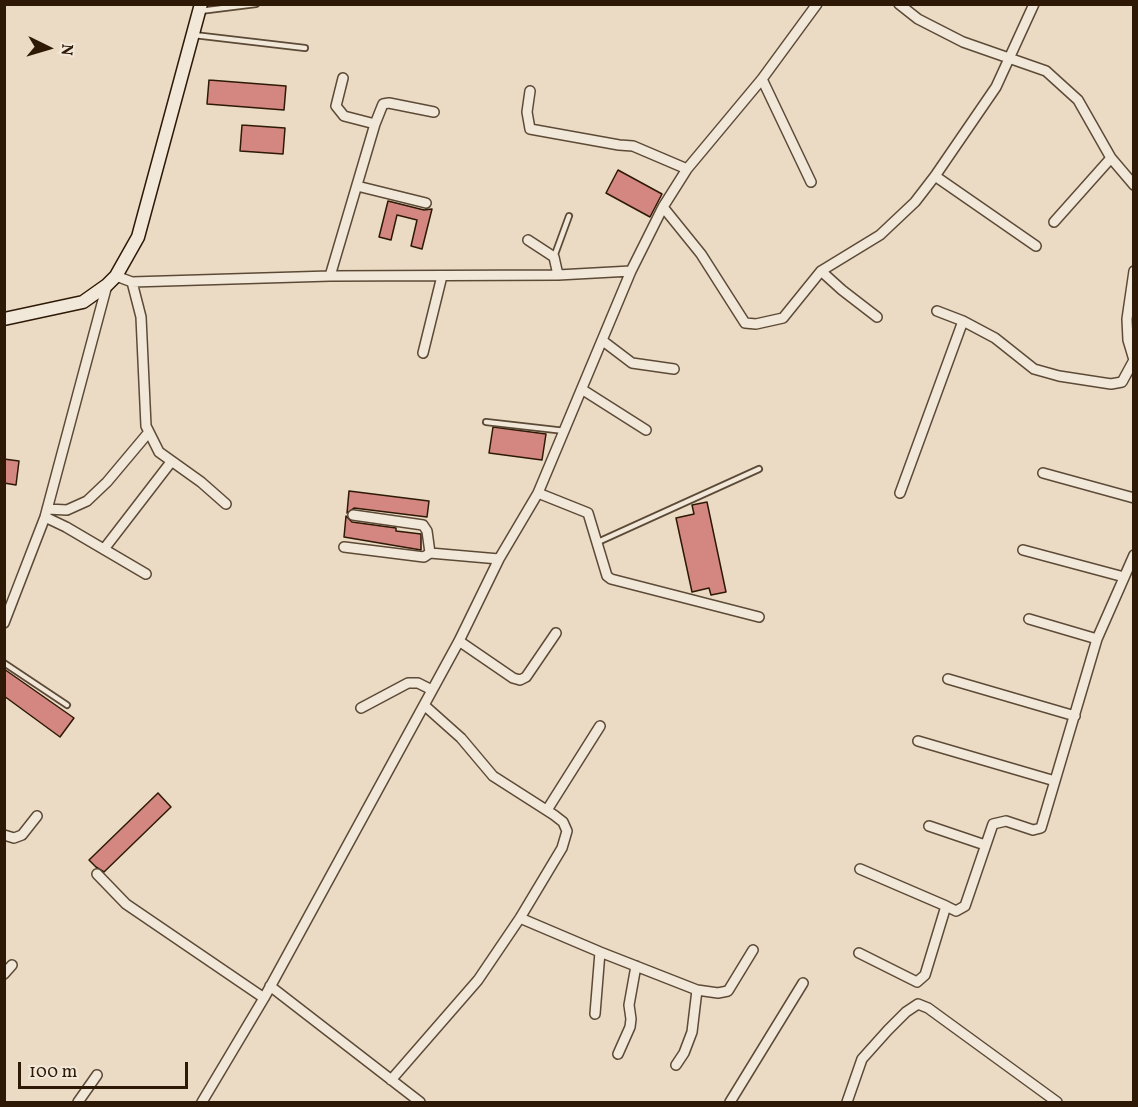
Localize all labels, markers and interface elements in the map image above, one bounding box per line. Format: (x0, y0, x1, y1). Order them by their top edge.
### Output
north arrow (18, 18, 78, 78)
text: N (54, 43, 77, 56)
scale bar (21, 1050, 190, 1088)
text: 100 m (29, 1060, 78, 1085)

